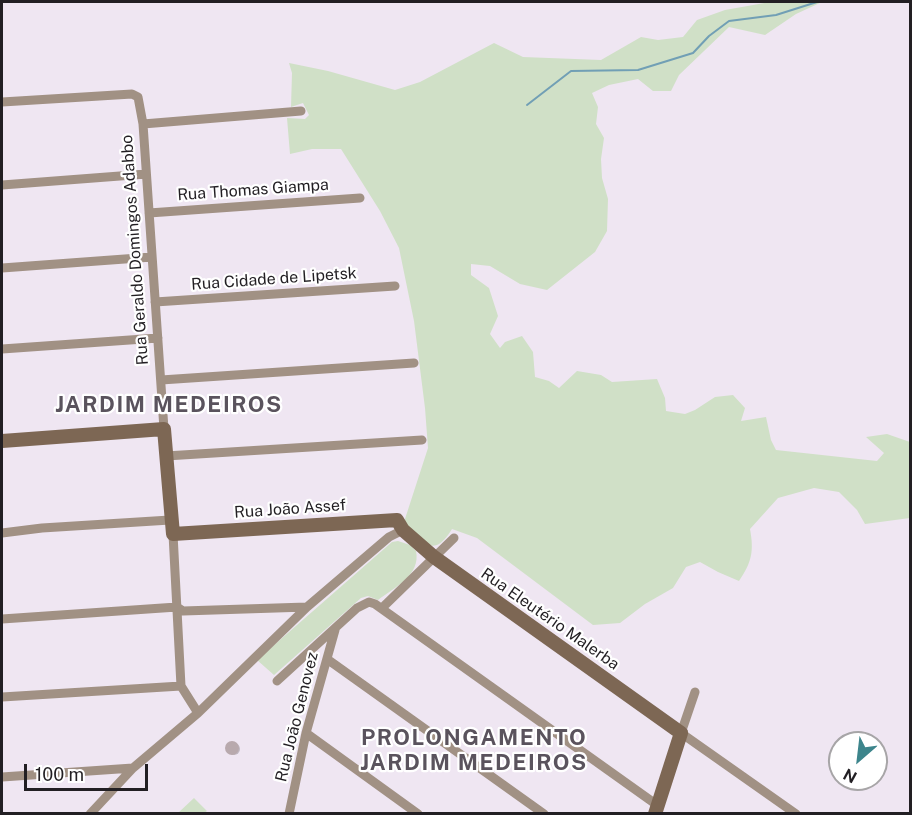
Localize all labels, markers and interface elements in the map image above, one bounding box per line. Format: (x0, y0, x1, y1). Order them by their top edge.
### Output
street label: Rua Geraldo Domingos Adabbo (117, 134, 153, 366)
street label: Rua Thomas Giampa (177, 175, 329, 205)
street label: Rua Cidade de Lipetsk (191, 264, 357, 294)
district label: JARDIM MEDEIROS (55, 392, 283, 418)
street label: Rua João Assef (233, 496, 347, 522)
street label: Rua Eleutério Malerba (477, 564, 623, 674)
street label: Rua João Genovez (272, 650, 322, 784)
district label: PROLONGAMENTO JARDIM MEDEIROS (360, 725, 588, 776)
north arrow (828, 731, 888, 791)
scale bar (27, 752, 152, 790)
text: 100 m (35, 764, 84, 785)
text: N (840, 764, 860, 787)

